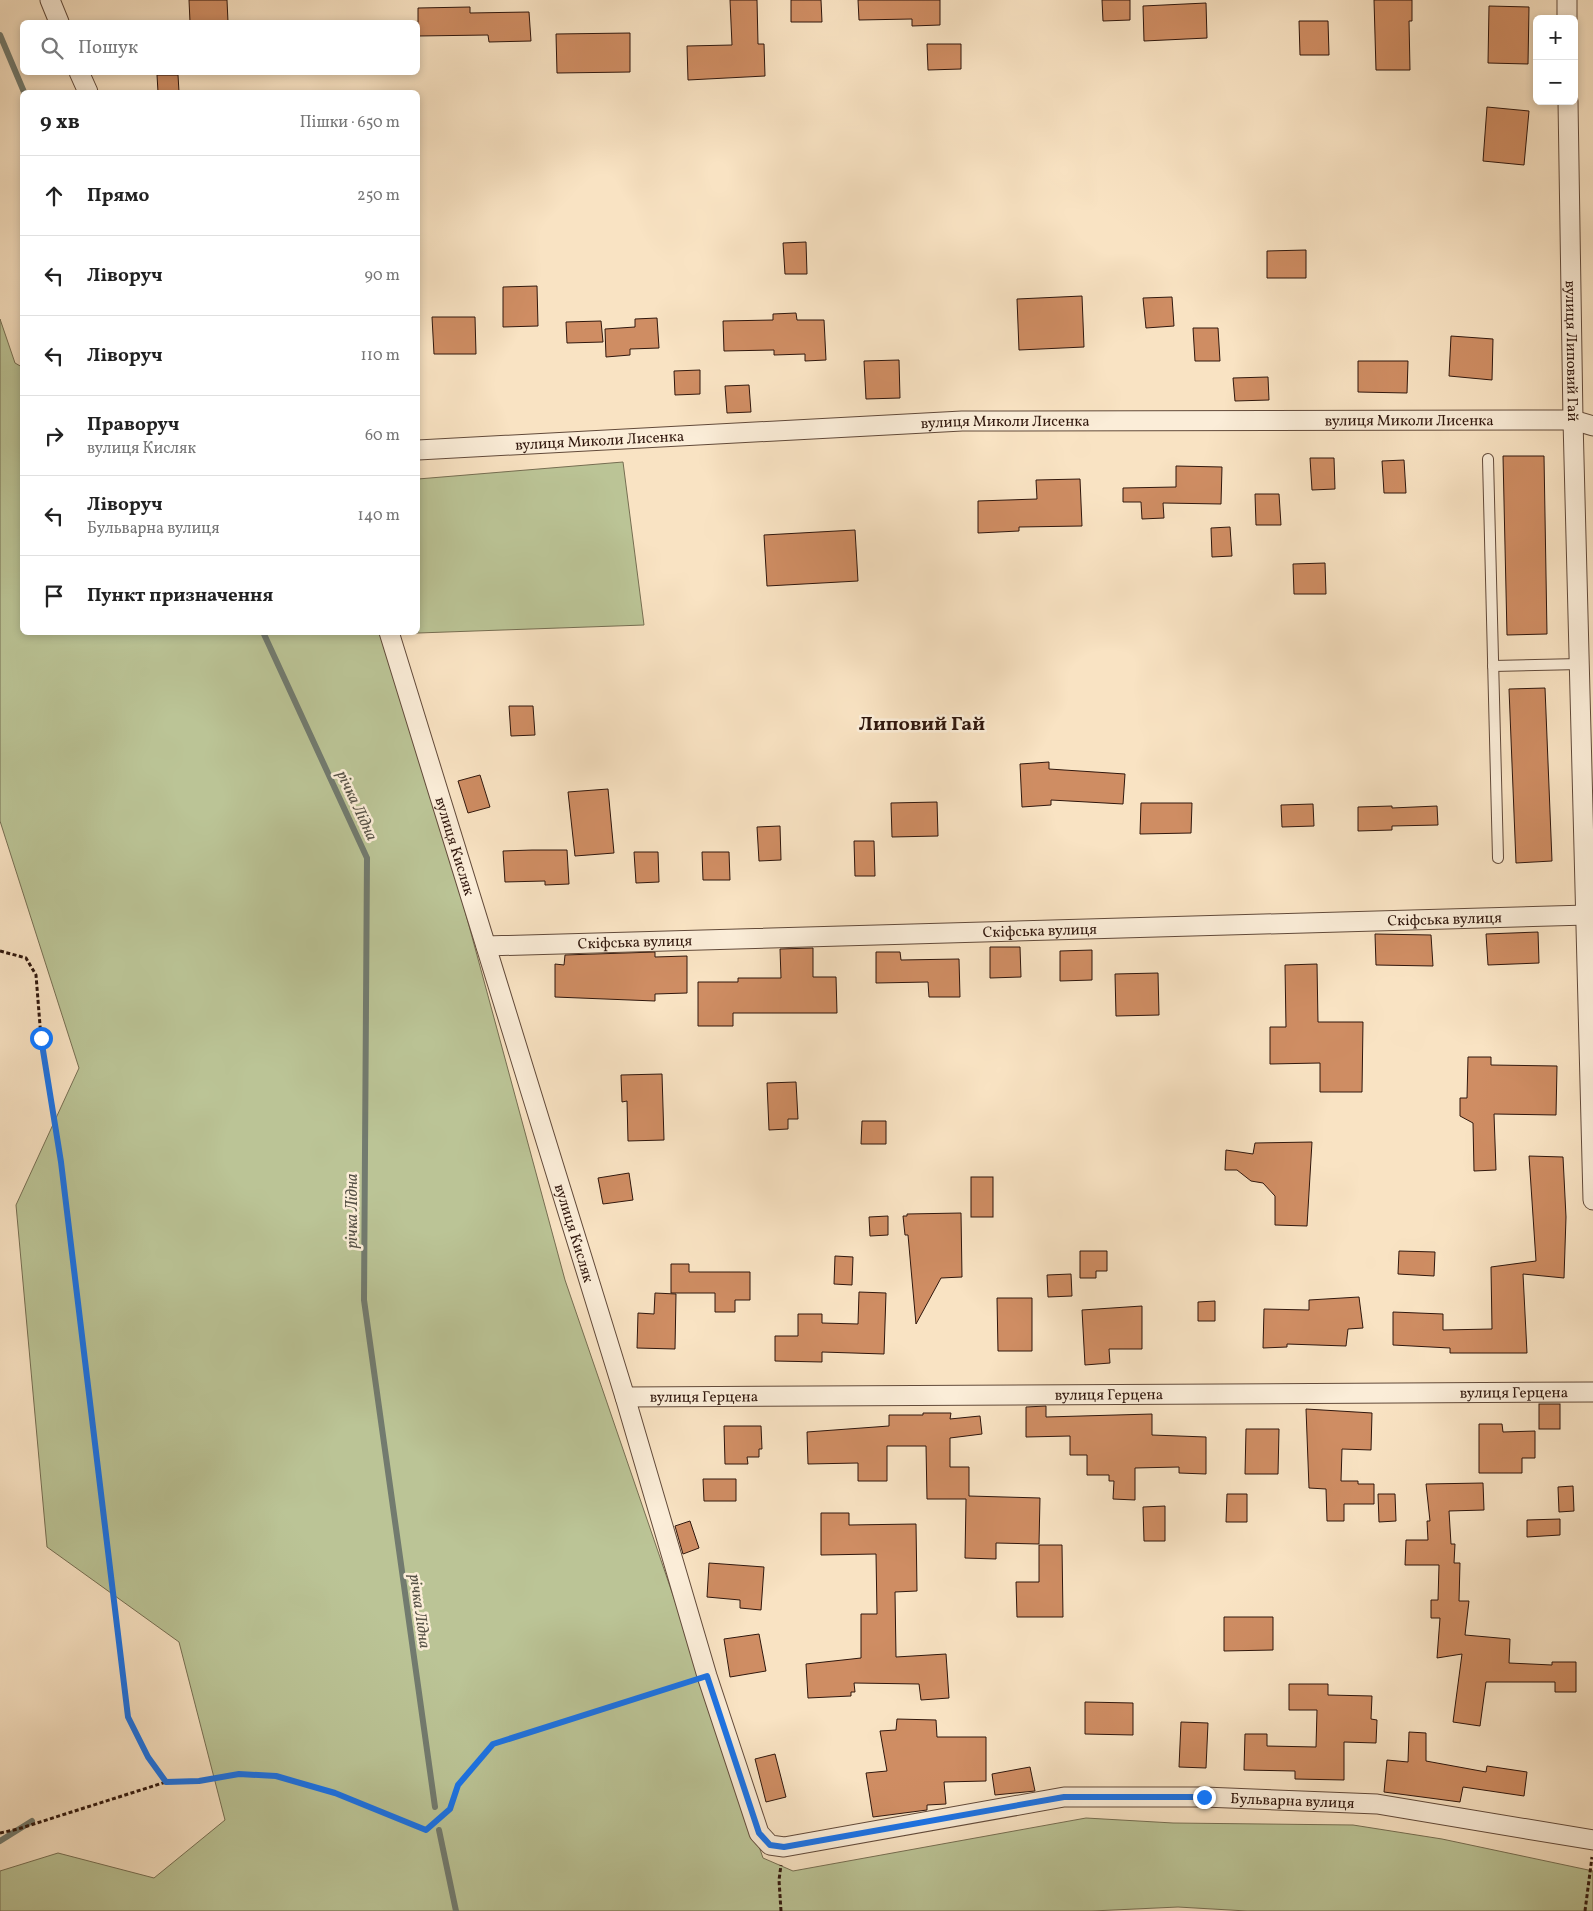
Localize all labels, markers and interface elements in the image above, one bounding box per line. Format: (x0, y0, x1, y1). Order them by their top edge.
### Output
map controls (1533, 15, 1578, 105)
button: + (1533, 15, 1578, 60)
search box (20, 20, 420, 75)
icon: search (38, 34, 66, 62)
text: Пошук (78, 35, 138, 61)
button: − (1533, 60, 1578, 105)
text: 9 хв (40, 108, 80, 137)
text: Пішки · 650 m (300, 112, 400, 134)
icon: ahead (40, 182, 68, 210)
text: Прямо (87, 183, 149, 209)
text: 250 m (357, 185, 400, 207)
icon: left (40, 262, 68, 290)
text: Ліворуч (87, 263, 162, 289)
text: 90 m (364, 265, 400, 287)
street label: вулиця Липовий Гай (1559, 280, 1582, 422)
icon: left (40, 342, 68, 370)
text: Ліворуч (87, 343, 162, 369)
text: 110 m (361, 345, 400, 367)
street label: вулиця Миколи Лисенка (1325, 411, 1494, 432)
text: Праворуч (87, 412, 179, 438)
street label: вулиця Миколи Лисенка (920, 412, 1090, 435)
icon: right (40, 422, 68, 450)
text: 60 m (365, 425, 400, 447)
street label: вулиця Миколи Лисенка (515, 427, 685, 457)
text: вулиця Кисляк (87, 438, 196, 460)
text: Ліворуч (87, 492, 162, 518)
icon: left (40, 502, 68, 530)
text: 140 m (358, 505, 400, 527)
text: Бульварна вулиця (87, 518, 220, 540)
icon: arrive (40, 582, 68, 610)
text: Пункт призначення (87, 583, 273, 609)
district label: Липовий Гай (859, 711, 985, 739)
water label: річка Лідна (330, 767, 382, 845)
street label: вулиця Кисляк (428, 795, 479, 898)
street label: Скіфська вулиця (1387, 908, 1502, 933)
street label: Скіфська вулиця (982, 920, 1098, 944)
street label: Скіфська вулиця (577, 931, 693, 955)
route start (30, 1027, 53, 1050)
water label: річка Лідна (342, 1173, 364, 1249)
street label: вулиця Кисляк (548, 1182, 598, 1285)
street label: вулиця Герцена (1460, 1383, 1568, 1405)
street label: вулиця Герцена (1055, 1385, 1163, 1407)
street label: вулиця Герцена (650, 1387, 758, 1409)
water label: річка Лідна (403, 1573, 435, 1650)
route end (1193, 1786, 1216, 1809)
street label: Бульварна вулиця (1230, 1789, 1355, 1815)

